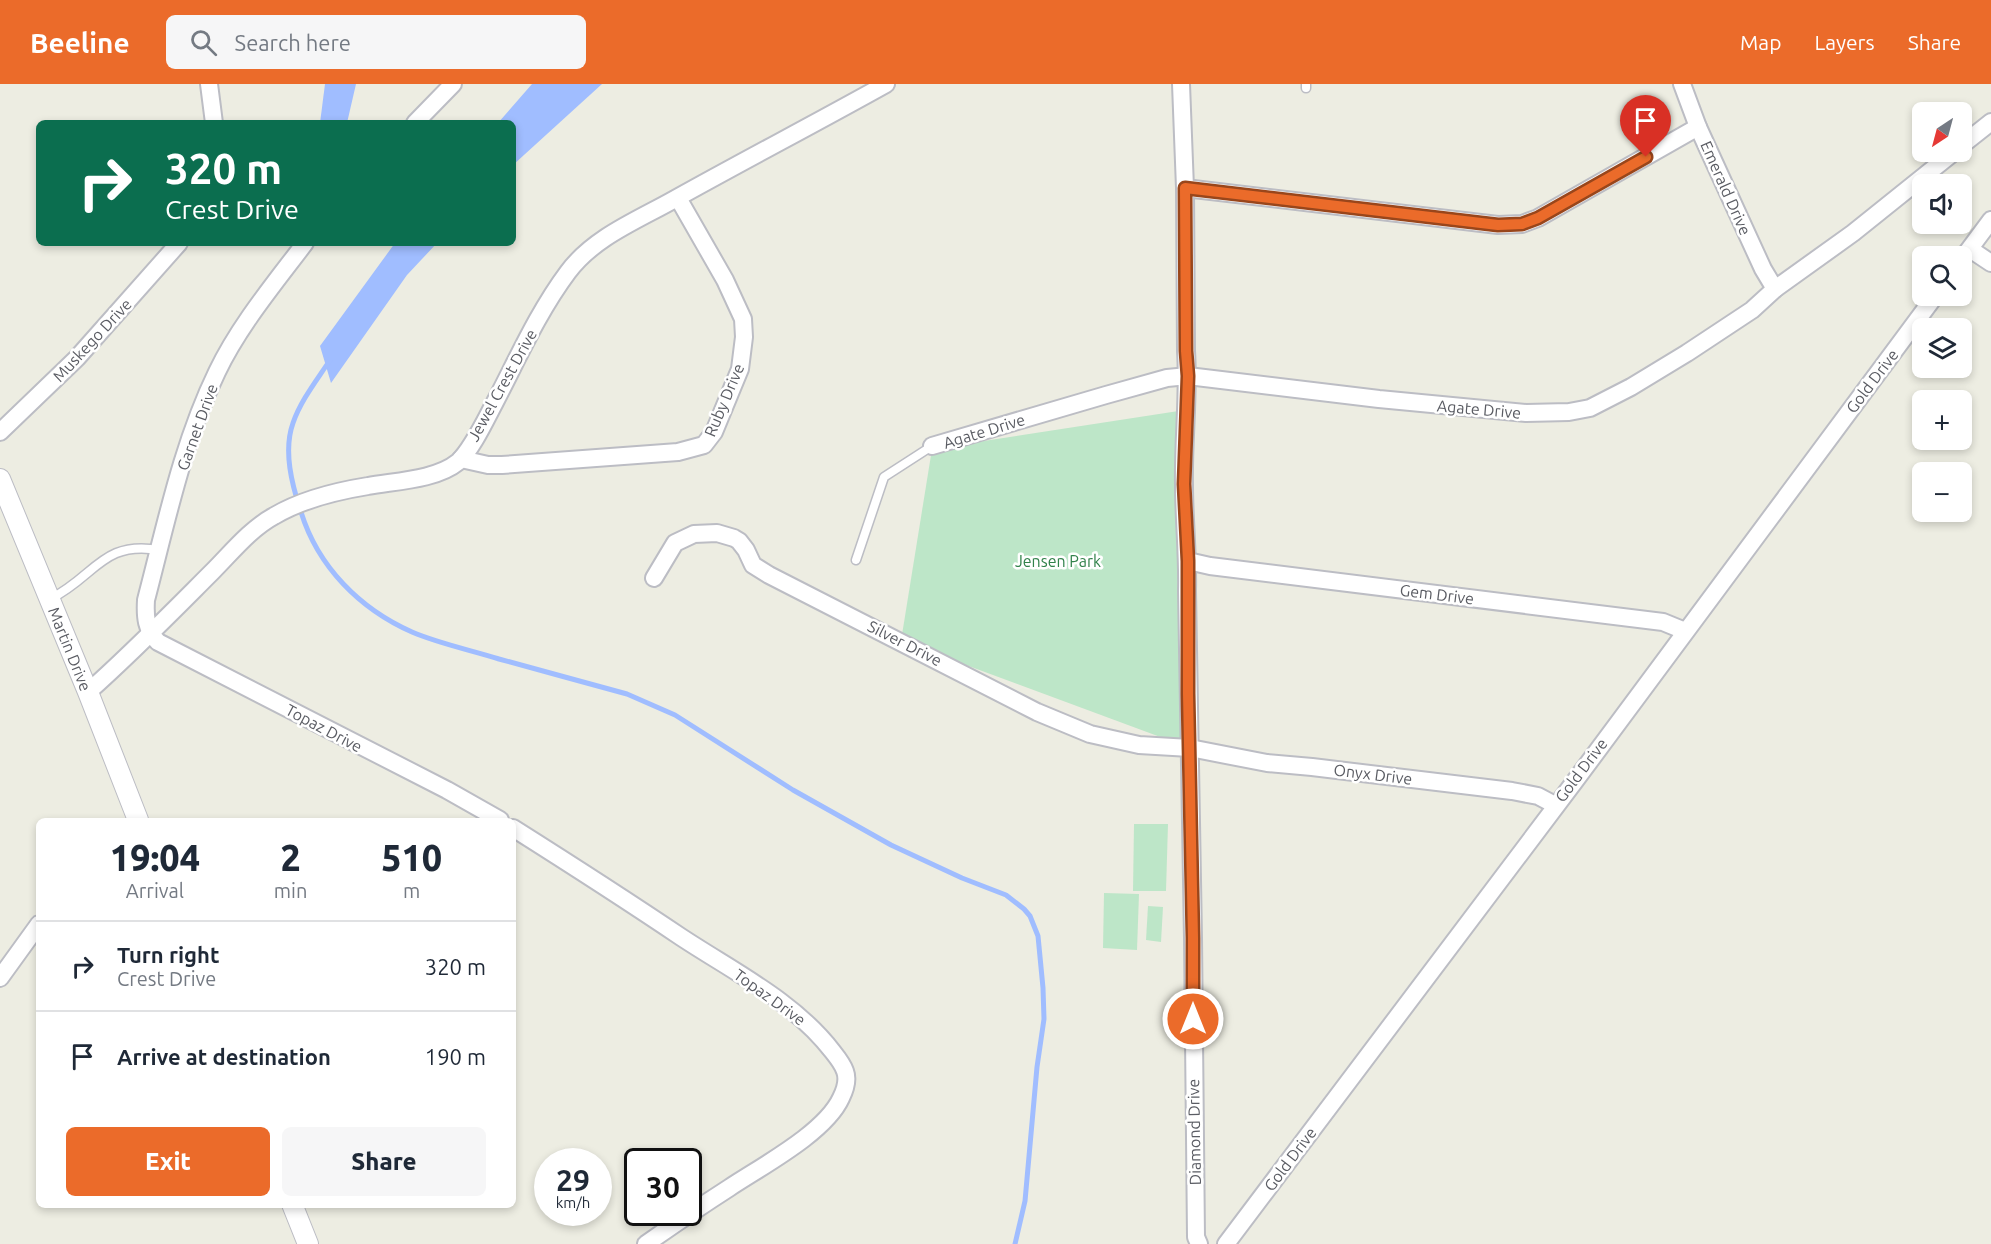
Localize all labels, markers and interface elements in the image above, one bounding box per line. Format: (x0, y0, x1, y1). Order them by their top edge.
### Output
search box (166, 15, 586, 69)
icon: search (187, 26, 220, 59)
text: Beeline (30, 27, 130, 58)
text: Search here (235, 30, 351, 55)
text: Map (1740, 30, 1781, 54)
text: Layers (1814, 30, 1875, 54)
text: Share (1908, 30, 1961, 54)
pin (1620, 95, 1671, 157)
north arrow (1912, 102, 1972, 162)
map controls (1912, 102, 1972, 522)
icon: arrive (1629, 104, 1662, 137)
street label: Emerald Drive (1697, 138, 1755, 238)
icon: right (66, 144, 144, 222)
text: 320 m (165, 145, 282, 192)
button: sound (1912, 174, 1972, 234)
text: Crest Drive (165, 194, 299, 224)
button: search (1912, 246, 1972, 306)
street label: Muskego Drive (49, 295, 135, 385)
button: layers (1912, 318, 1972, 378)
street label: Jewel Crest Drive (464, 326, 540, 444)
street label: Gold Drive (1842, 346, 1902, 416)
street label: Ruby Drive (701, 361, 747, 439)
street label: Garnet Drive (173, 381, 221, 473)
button: + (1912, 390, 1972, 450)
street label: Agate Drive (1436, 396, 1522, 422)
street label: Agate Drive (941, 410, 1027, 452)
button: − (1912, 462, 1972, 522)
park label: Jensen Park (1015, 552, 1101, 570)
street label: Gem Drive (1399, 581, 1475, 607)
street label: Martin Drive (45, 604, 95, 694)
street label: Silver Drive (865, 617, 945, 669)
street label: Topaz Drive (283, 700, 365, 756)
street label: Gold Drive (1551, 735, 1611, 805)
street label: Onyx Drive (1333, 760, 1413, 788)
text: 19:04 (110, 837, 200, 878)
text: 2 (280, 837, 301, 878)
text: 510 (381, 837, 442, 878)
text: Arrival (126, 879, 184, 902)
text: min (274, 879, 307, 902)
text: m (403, 879, 420, 902)
text: Turn right (117, 942, 219, 967)
icon: right (66, 950, 99, 983)
text: 320 m (425, 954, 486, 979)
street label: Topaz Drive (731, 965, 809, 1029)
text: Crest Drive (117, 967, 216, 990)
position arrow (1161, 987, 1225, 1051)
icon: arrive (66, 1040, 99, 1073)
text: Arrive at destination (117, 1044, 331, 1069)
text: 190 m (425, 1044, 486, 1069)
street label: Diamond Drive (1184, 1079, 1204, 1185)
street label: Gold Drive (1260, 1124, 1320, 1194)
button: Exit (66, 1127, 270, 1196)
button: Share (282, 1127, 486, 1196)
speed limit sign: 30 (624, 1148, 702, 1226)
text: 29 (556, 1163, 590, 1197)
text: km/h (556, 1194, 590, 1211)

